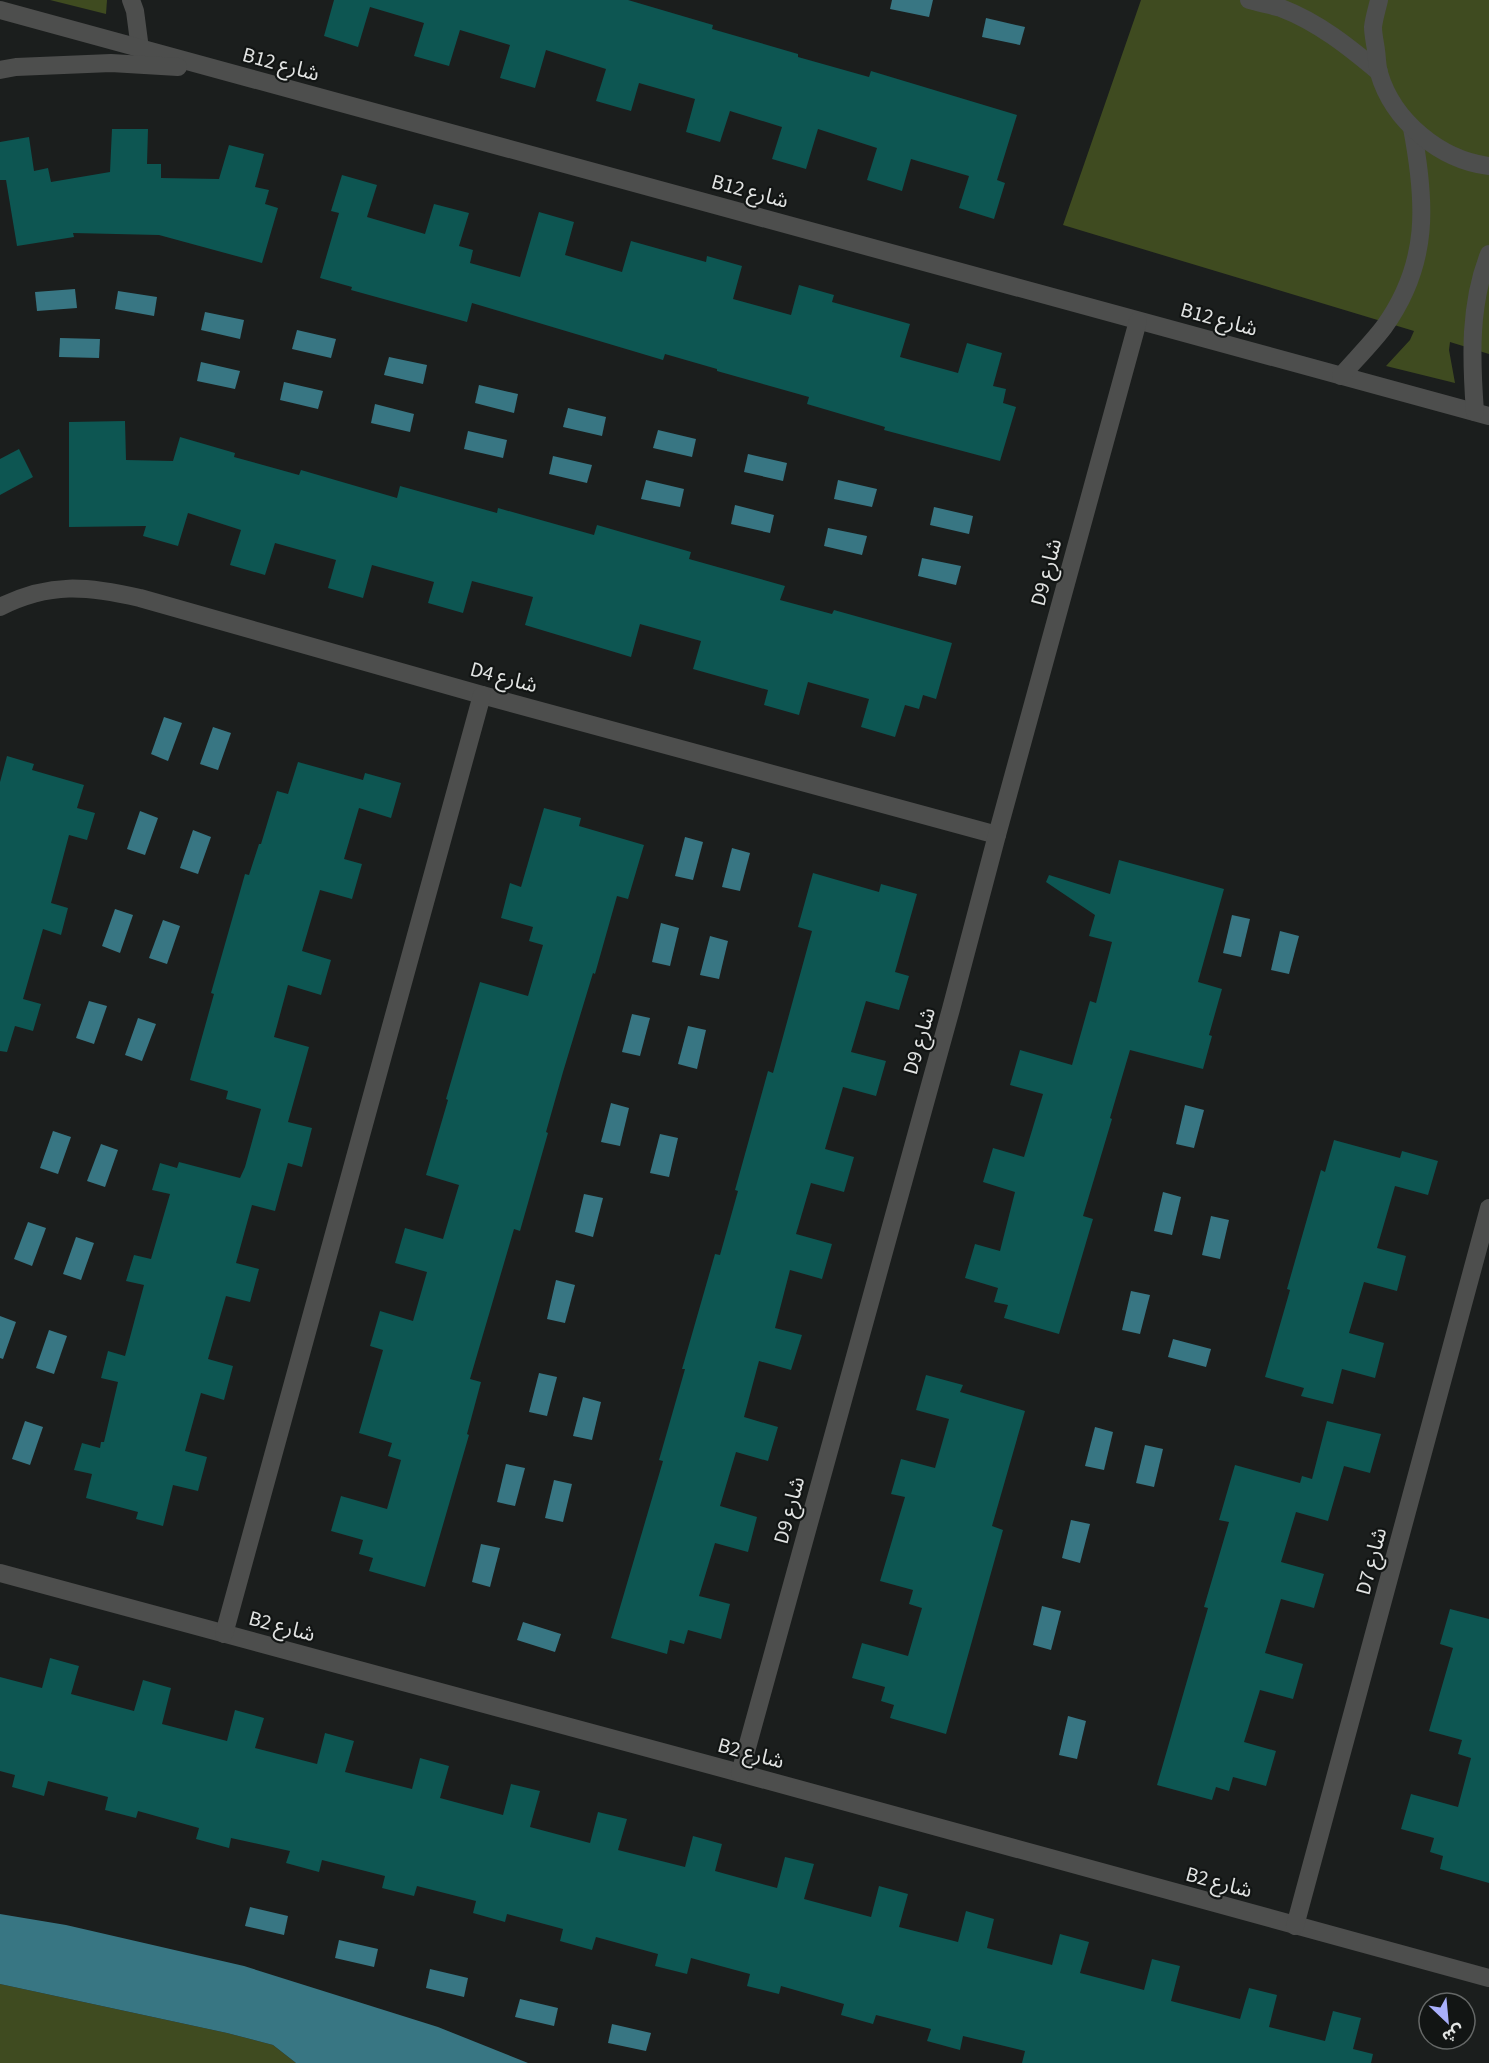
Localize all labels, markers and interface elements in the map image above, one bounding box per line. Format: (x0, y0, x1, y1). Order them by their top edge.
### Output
street label: B12 شارع (239, 39, 323, 89)
street label: B12 شارع (708, 166, 792, 216)
street label: B12 شارع (1177, 294, 1261, 344)
street label: D9 شارع (1023, 535, 1069, 609)
street label: D4 شارع (467, 654, 541, 700)
street label: D9 شارع (895, 1004, 943, 1078)
street label: D9 شارع (766, 1473, 812, 1547)
street label: D7 شارع (1348, 1524, 1394, 1598)
street label: B2 شارع (245, 1603, 319, 1649)
street label: B2 شارع (714, 1730, 788, 1776)
street label: B2 شارع (1182, 1859, 1256, 1905)
north arrow (1417, 1991, 1477, 2051)
text: ش (1438, 2019, 1468, 2048)

